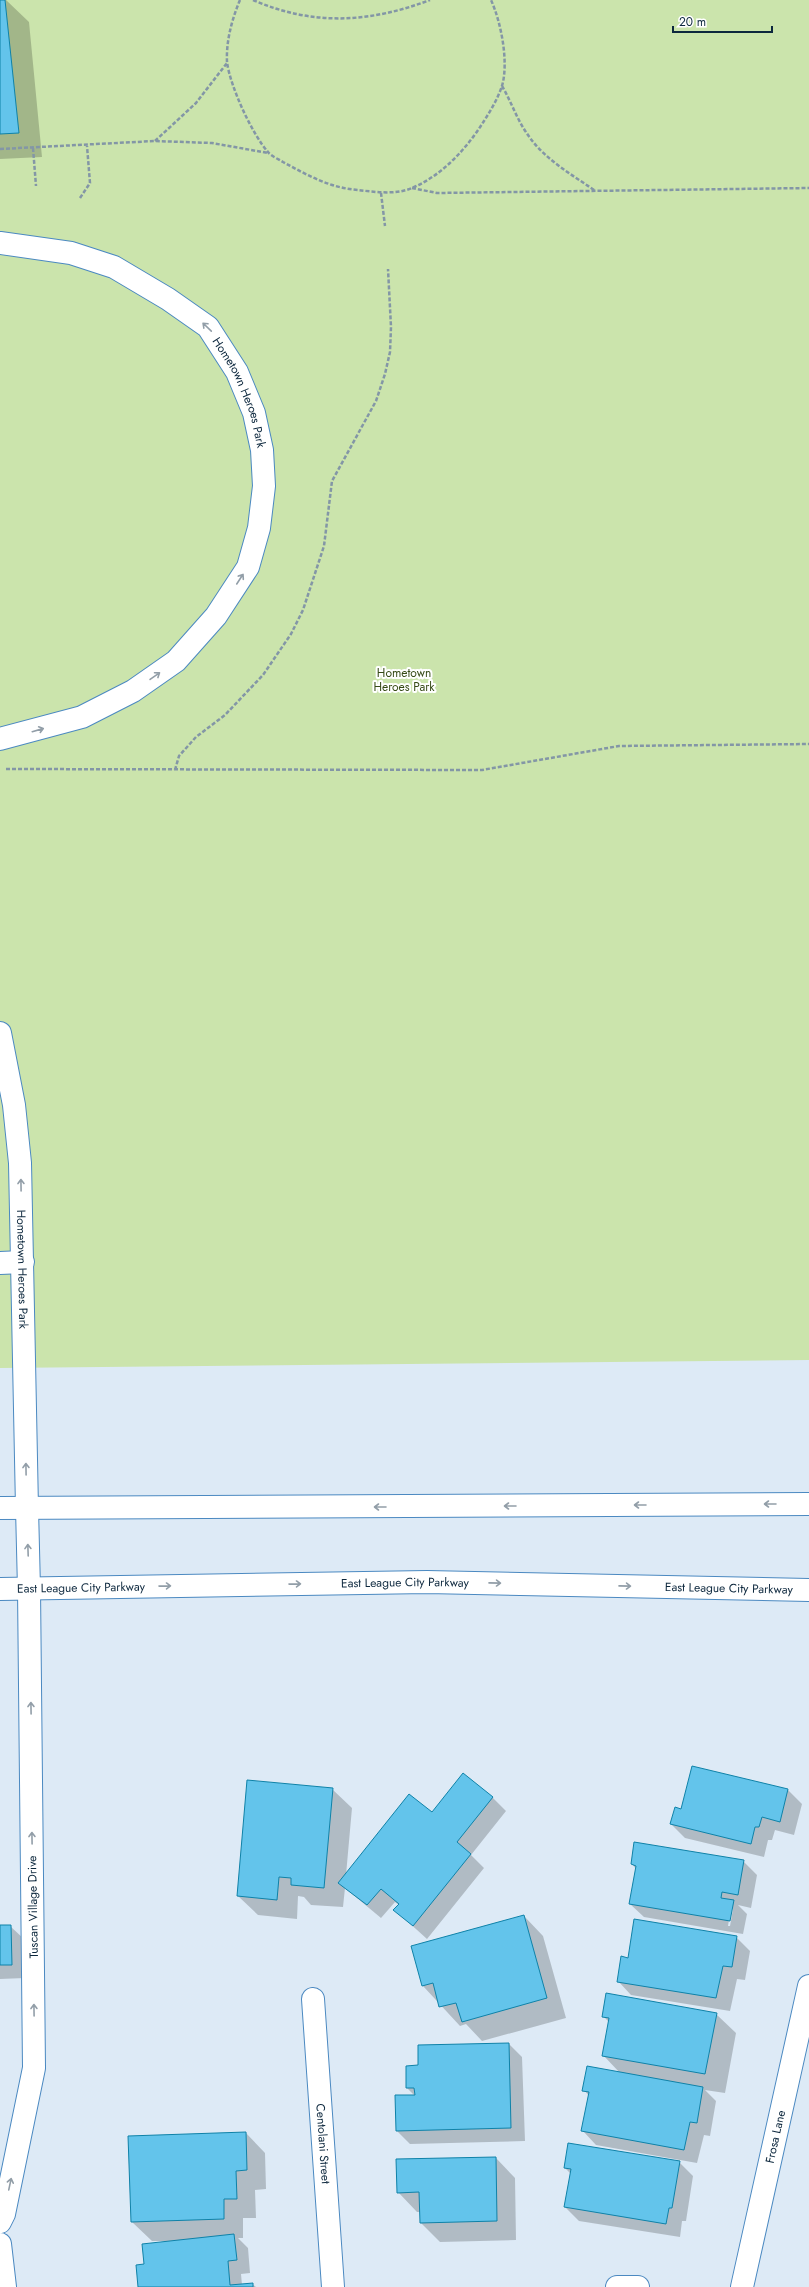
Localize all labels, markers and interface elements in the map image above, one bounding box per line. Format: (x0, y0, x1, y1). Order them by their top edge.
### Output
scale bar (673, 8, 772, 34)
text: 20 m (679, 13, 706, 31)
one-way arrow (202, 323, 212, 333)
street label: Hometown Heroes Park (208, 334, 270, 450)
one-way arrow (236, 574, 244, 585)
park label: Hometown Heroes Park (373, 664, 435, 696)
one-way arrow (149, 672, 160, 680)
one-way arrow (31, 726, 44, 733)
one-way arrow (17, 1179, 25, 1192)
street label: Hometown Heroes Park (12, 1209, 32, 1330)
one-way arrow (22, 1463, 30, 1476)
one-way arrow (764, 1500, 777, 1508)
one-way arrow (634, 1501, 647, 1509)
one-way arrow (504, 1502, 517, 1510)
one-way arrow (374, 1503, 387, 1511)
one-way arrow (24, 1544, 32, 1557)
street label: East League City Parkway (341, 1573, 470, 1592)
street label: East League City Parkway (17, 1578, 146, 1598)
street label: East League City Parkway (665, 1578, 794, 1599)
one-way arrow (488, 1579, 501, 1587)
one-way arrow (288, 1580, 301, 1588)
one-way arrow (158, 1582, 171, 1590)
one-way arrow (618, 1582, 631, 1590)
one-way arrow (27, 1702, 34, 1715)
one-way arrow (28, 1832, 36, 1845)
street label: Tuscan Village Drive (23, 1855, 43, 1959)
one-way arrow (30, 2004, 38, 2017)
street label: Centolani Street (311, 2103, 335, 2185)
street label: Frosa Lane (761, 2108, 790, 2165)
one-way arrow (7, 2178, 15, 2191)

